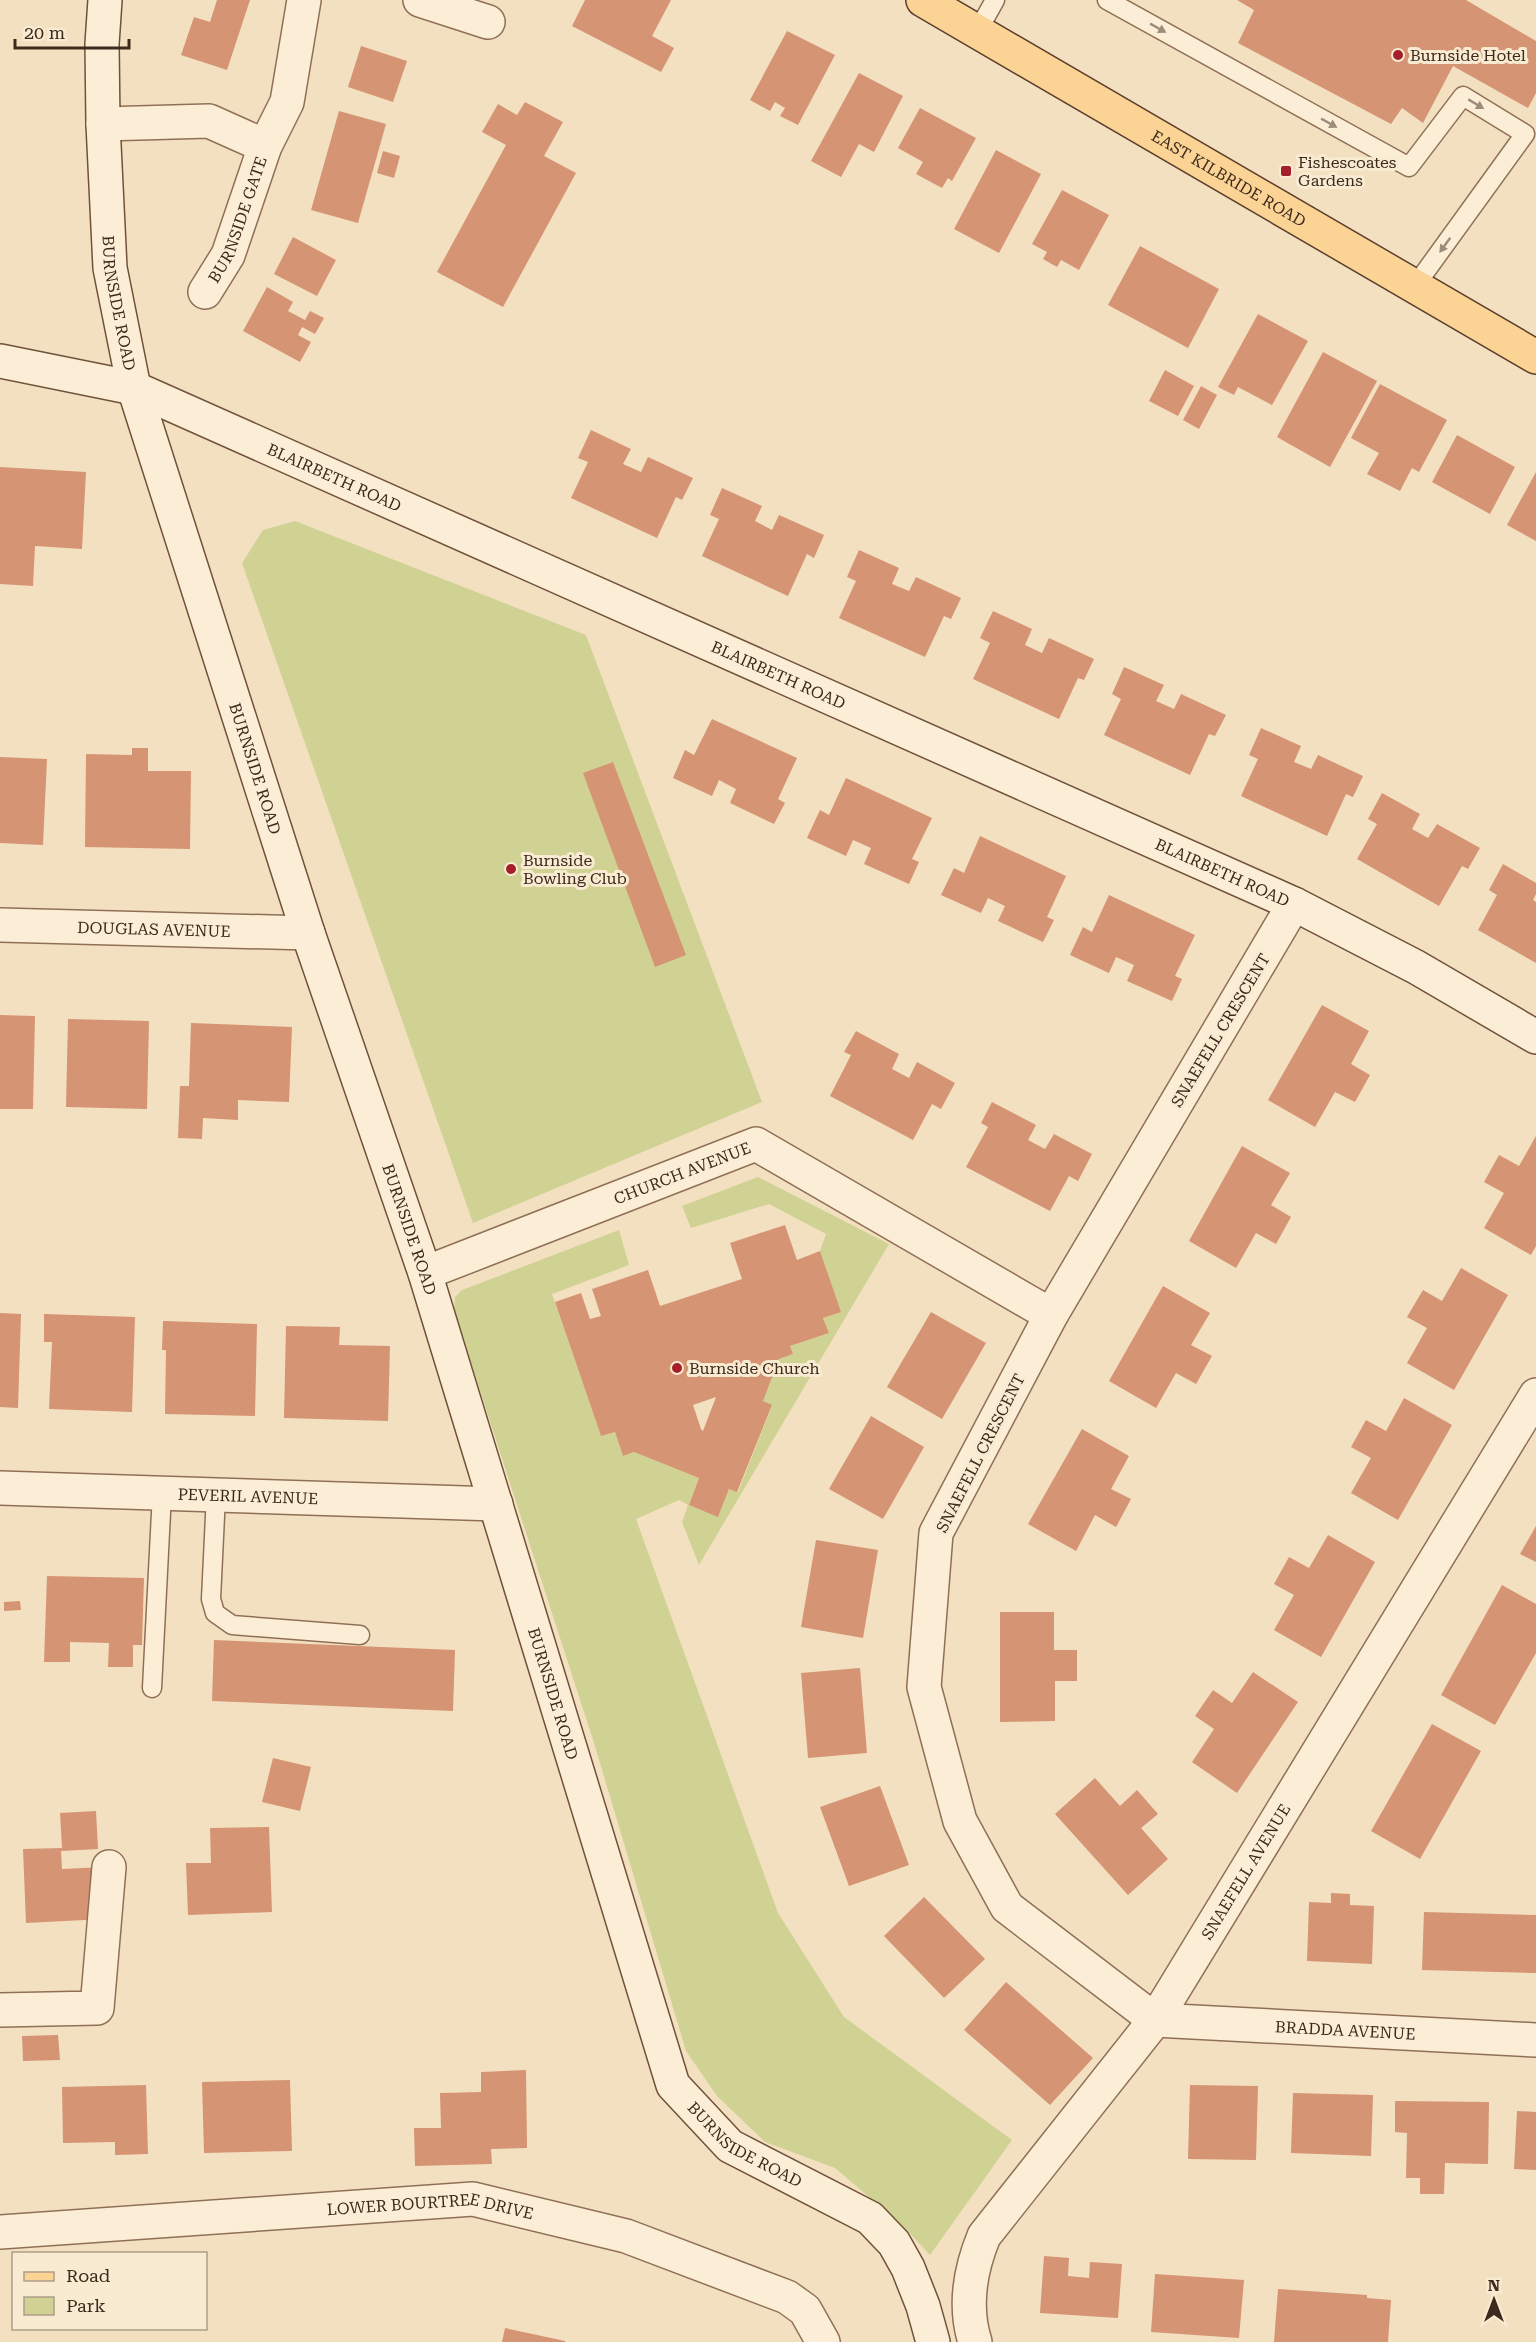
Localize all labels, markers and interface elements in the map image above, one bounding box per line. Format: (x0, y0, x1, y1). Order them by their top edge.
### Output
scale bar (15, 12, 129, 50)
text: 20 m (24, 22, 65, 43)
one-way arrow (1150, 23, 1167, 33)
place label: Burnside Hotel (1410, 46, 1526, 65)
marker: Burnside Hotel (1391, 48, 1405, 62)
one-way arrow (1468, 98, 1484, 109)
one-way arrow (1321, 118, 1338, 128)
street label: EAST KILBRIDE ROAD (1148, 126, 1309, 231)
place label: Fishescoates Gardens (1298, 153, 1397, 190)
street label: BURNSIDE GATE (204, 154, 271, 286)
marker: Fishescoates Gardens (1279, 164, 1293, 178)
street label: BURNSIDE ROAD (98, 235, 139, 372)
one-way arrow (1439, 237, 1451, 253)
street label: BLAIRBETH ROAD (264, 439, 404, 516)
street label: BLAIRBETH ROAD (708, 637, 848, 713)
street label: BURNSIDE ROAD (225, 700, 285, 837)
street label: BLAIRBETH ROAD (1152, 835, 1292, 911)
place label: Burnside Bowling Club (523, 851, 627, 888)
marker: Burnside Bowling Club (504, 862, 518, 876)
street label: DOUGLAS AVENUE (77, 918, 231, 941)
street label: SNAEFELL CRESCENT (1167, 950, 1274, 1110)
street label: CHURCH AVENUE (611, 1138, 754, 1208)
street label: BURNSIDE ROAD (378, 1161, 440, 1297)
place label: Burnside Church (689, 1359, 820, 1378)
marker: Burnside Church (670, 1361, 684, 1375)
street label: SNAEFELL CRESCENT (932, 1370, 1029, 1536)
street label: PEVERIL AVENUE (177, 1485, 318, 1508)
street label: BURNSIDE ROAD (524, 1625, 582, 1762)
street label: SNAEFELL AVENUE (1197, 1800, 1295, 1943)
street label: BRADDA AVENUE (1275, 2017, 1416, 2044)
street label: BURNSIDE ROAD (684, 2098, 805, 2191)
street label: LOWER BOURTREE DRIVE (326, 2190, 536, 2223)
legend (12, 2252, 207, 2330)
text: Road (66, 2265, 111, 2286)
north arrow (1464, 2270, 1524, 2330)
text: N (1488, 2276, 1500, 2295)
text: Park (66, 2295, 106, 2316)

